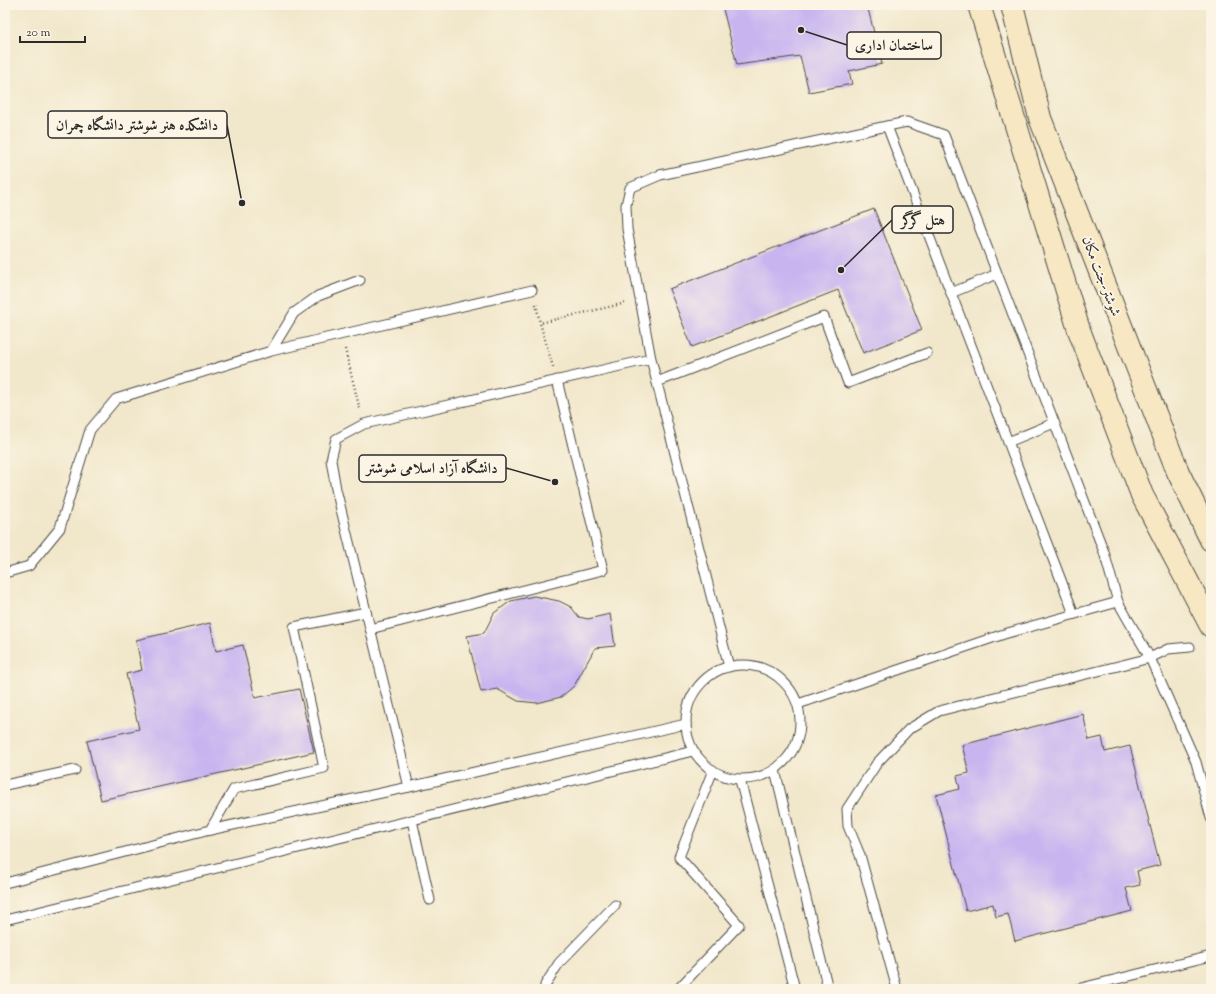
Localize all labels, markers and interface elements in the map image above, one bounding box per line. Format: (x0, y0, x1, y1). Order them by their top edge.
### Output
scale bar (20, 18, 85, 44)
text: 20 m (26, 24, 51, 42)
callout: ساختمان اداری (847, 32, 941, 59)
text: ساختمان اداری (855, 36, 933, 57)
callout: دانشکده هنر شوشتر دانشگاه چمران (48, 111, 227, 138)
text: دانشکده هنر شوشتر دانشگاه چمران (56, 115, 218, 137)
callout: هتل گرگر (892, 206, 953, 233)
text: هتل گرگر (899, 210, 945, 232)
street label: شوشتر-جنت مکان (1076, 234, 1125, 320)
callout: دانشگاه آزاد اسلامی شوشتر (359, 455, 506, 482)
text: دانشگاه آزاد اسلامی شوشتر (364, 458, 498, 480)

